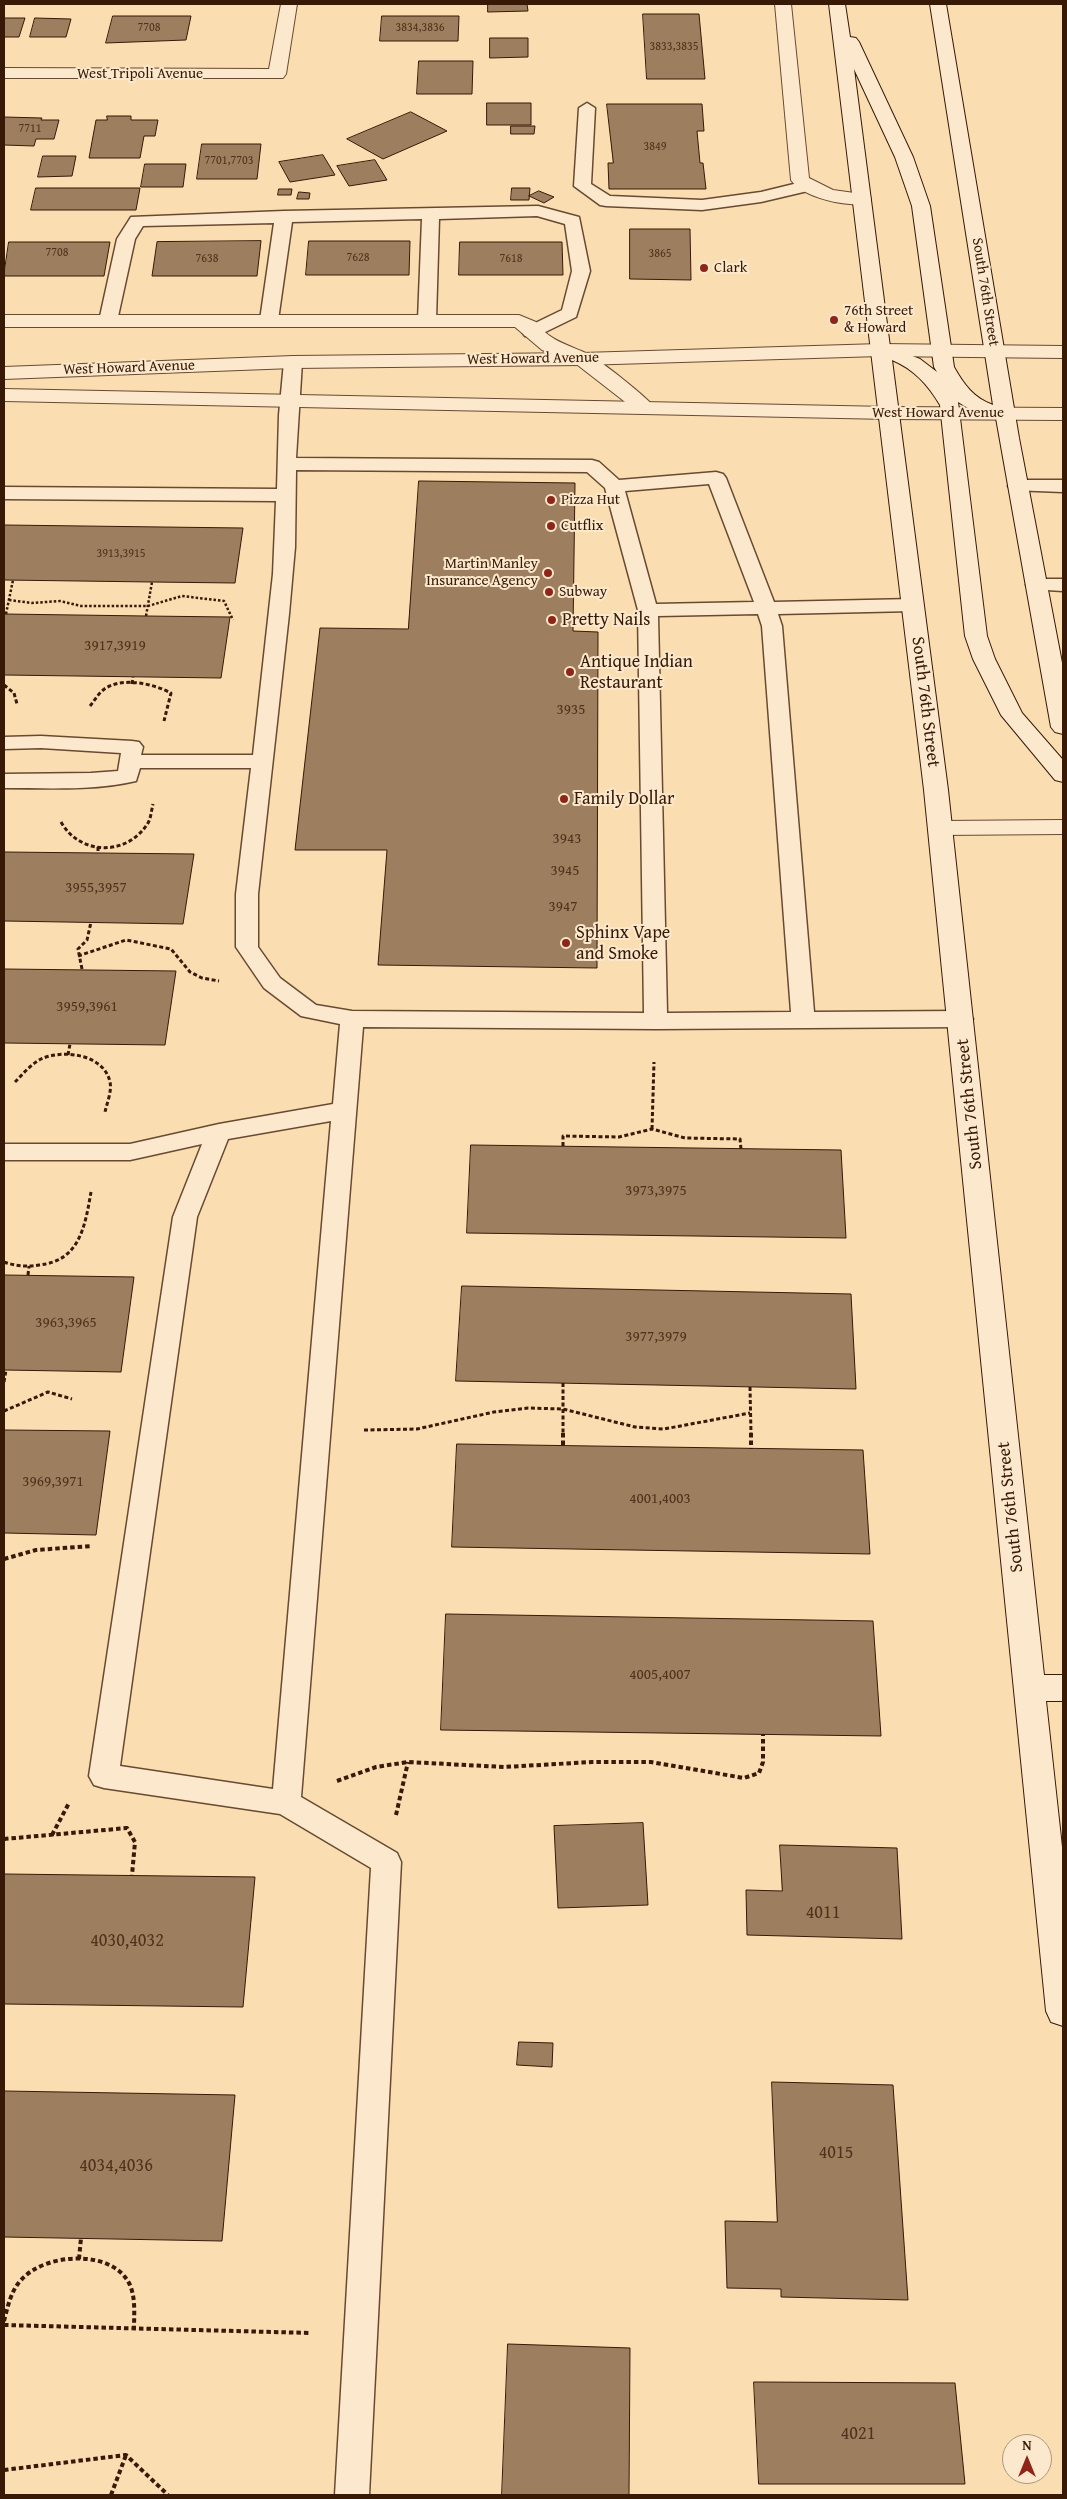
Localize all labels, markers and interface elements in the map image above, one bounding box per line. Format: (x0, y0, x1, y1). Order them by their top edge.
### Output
house number: 7708 (137, 21, 161, 35)
house number: 3834,3836 (395, 21, 445, 35)
house number: 3833,3835 (649, 40, 699, 54)
street label: West Tripoli Avenue (77, 65, 203, 83)
house number: 7711 (18, 122, 42, 136)
house number: 3849 (643, 140, 667, 154)
house number: 7701,7703 (204, 154, 254, 168)
street label: South 76th Street (968, 237, 1002, 347)
house number: 7708 (45, 246, 69, 260)
house number: 3865 (648, 247, 672, 261)
house number: 7628 (346, 251, 370, 265)
house number: 7638 (195, 252, 219, 266)
house number: 7618 (499, 252, 523, 266)
place label: Clark (714, 259, 747, 277)
marker: Clark (698, 262, 710, 274)
place label: 76th Street & Howard (844, 302, 913, 337)
marker: 76th Street & Howard (828, 314, 840, 326)
street label: West Howard Avenue (467, 349, 599, 369)
street label: West Howard Avenue (63, 357, 195, 379)
street label: West Howard Avenue (872, 404, 1004, 422)
place label: Pizza Hut (561, 491, 620, 509)
marker: Pizza Hut (545, 494, 557, 506)
place label: Cutflix (561, 517, 603, 535)
marker: Cutflix (545, 520, 557, 532)
house number: 3913,3915 (96, 547, 146, 561)
place label: Martin Manley Insurance Agency (426, 555, 538, 590)
marker: Martin Manley Insurance Agency (542, 567, 554, 579)
place label: Subway (559, 583, 607, 601)
marker: Subway (543, 586, 555, 598)
place label: Pretty Nails (562, 609, 650, 631)
marker: Pretty Nails (546, 614, 558, 626)
street label: South 76th Street (906, 635, 944, 769)
house number: 3917,3919 (84, 637, 146, 655)
place label: Antique Indian Restaurant (580, 651, 693, 694)
marker: Antique Indian Restaurant (564, 666, 576, 678)
house number: 3935 (557, 701, 585, 719)
place label: Family Dollar (574, 788, 674, 810)
marker: Family Dollar (558, 793, 570, 805)
house number: 3943 (553, 830, 581, 848)
house number: 3945 (551, 862, 579, 880)
house number: 3955,3957 (65, 879, 127, 897)
house number: 3947 (549, 898, 577, 916)
place label: Sphinx Vape and Smoke (576, 922, 670, 964)
marker: Sphinx Vape and Smoke (560, 937, 572, 949)
house number: 3959,3961 (56, 998, 118, 1016)
street label: South 76th Street (952, 1038, 988, 1170)
house number: 3973,3975 (625, 1182, 687, 1200)
house number: 3963,3965 (35, 1314, 97, 1332)
house number: 3977,3979 (625, 1328, 687, 1346)
street label: South 76th Street (993, 1441, 1029, 1573)
house number: 3969,3971 (22, 1473, 84, 1491)
house number: 4001,4003 (629, 1490, 691, 1508)
house number: 4005,4007 (629, 1666, 691, 1684)
house number: 4011 (806, 1902, 840, 1924)
house number: 4030,4032 (90, 1930, 164, 1952)
house number: 4015 (819, 2142, 853, 2164)
house number: 4034,4036 (79, 2155, 153, 2177)
house number: 4021 (841, 2423, 875, 2445)
north arrow (1002, 2434, 1052, 2484)
text: N (1022, 2435, 1032, 2455)

